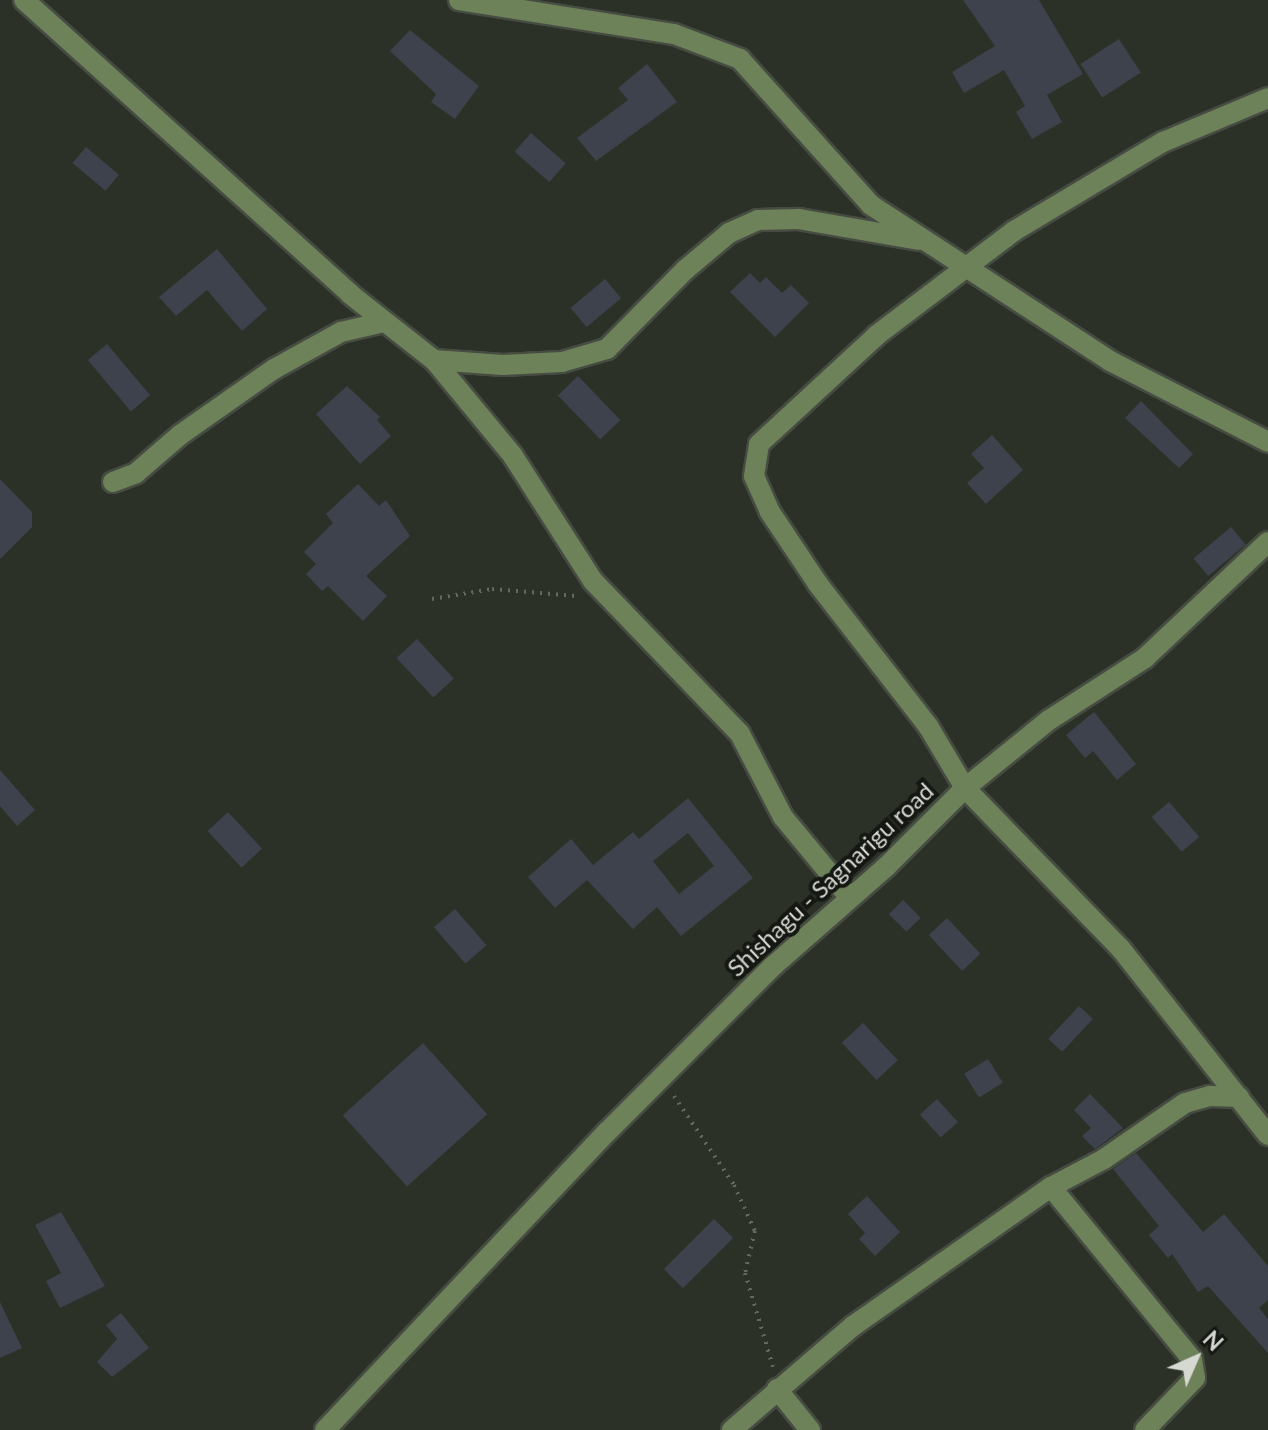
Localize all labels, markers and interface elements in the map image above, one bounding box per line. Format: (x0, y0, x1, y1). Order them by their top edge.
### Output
street label: Shishagu - Sagnarigu road (721, 776, 939, 982)
north arrow (1156, 1318, 1236, 1398)
text: N (1198, 1325, 1229, 1356)

